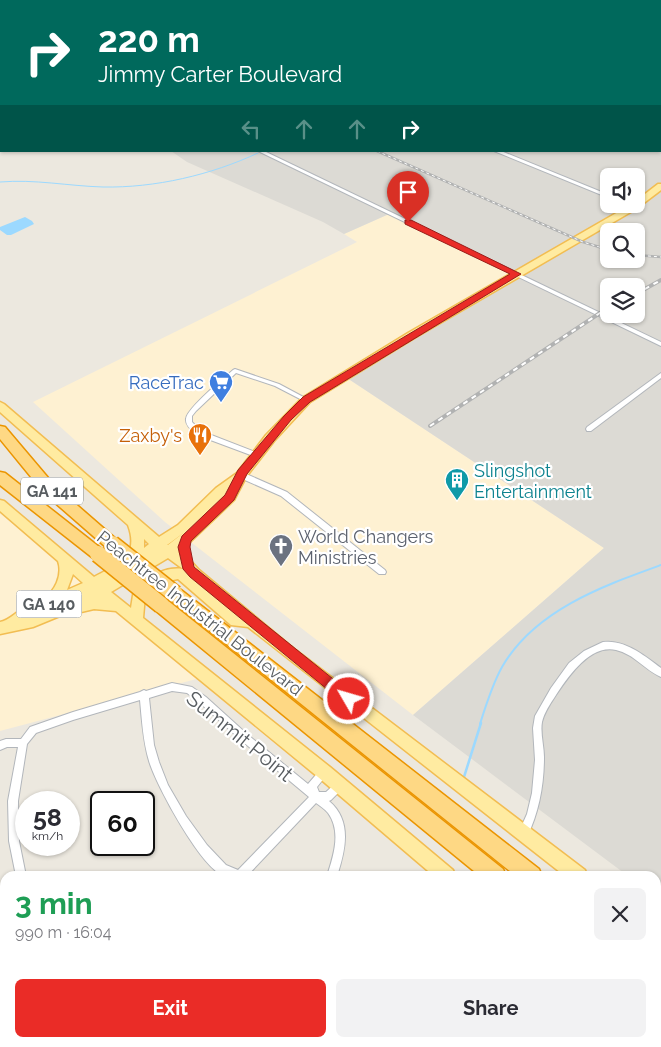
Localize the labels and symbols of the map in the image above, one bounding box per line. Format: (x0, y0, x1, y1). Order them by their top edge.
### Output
pin (387, 171, 429, 222)
supermarket icon: RaceTrac (208, 369, 234, 403)
place label: RaceTrac (129, 372, 204, 393)
restaurant icon: Zaxby's (187, 422, 213, 456)
place label: Zaxby's (119, 425, 182, 446)
place label: Slingshot Entertainment (474, 460, 592, 502)
building icon: Slingshot Entertainment (444, 467, 470, 501)
road number: GA 141 (21, 478, 83, 504)
street label: Peachtree Industrial Boulevard (93, 526, 307, 700)
place label: World Changers Ministries (298, 526, 433, 568)
church icon: World Changers Ministries (268, 533, 294, 567)
road number: GA 140 (17, 590, 82, 618)
position arrow (322, 672, 374, 724)
street label: Summit Point (182, 685, 298, 787)
speed limit sign: 60 (90, 791, 155, 856)

